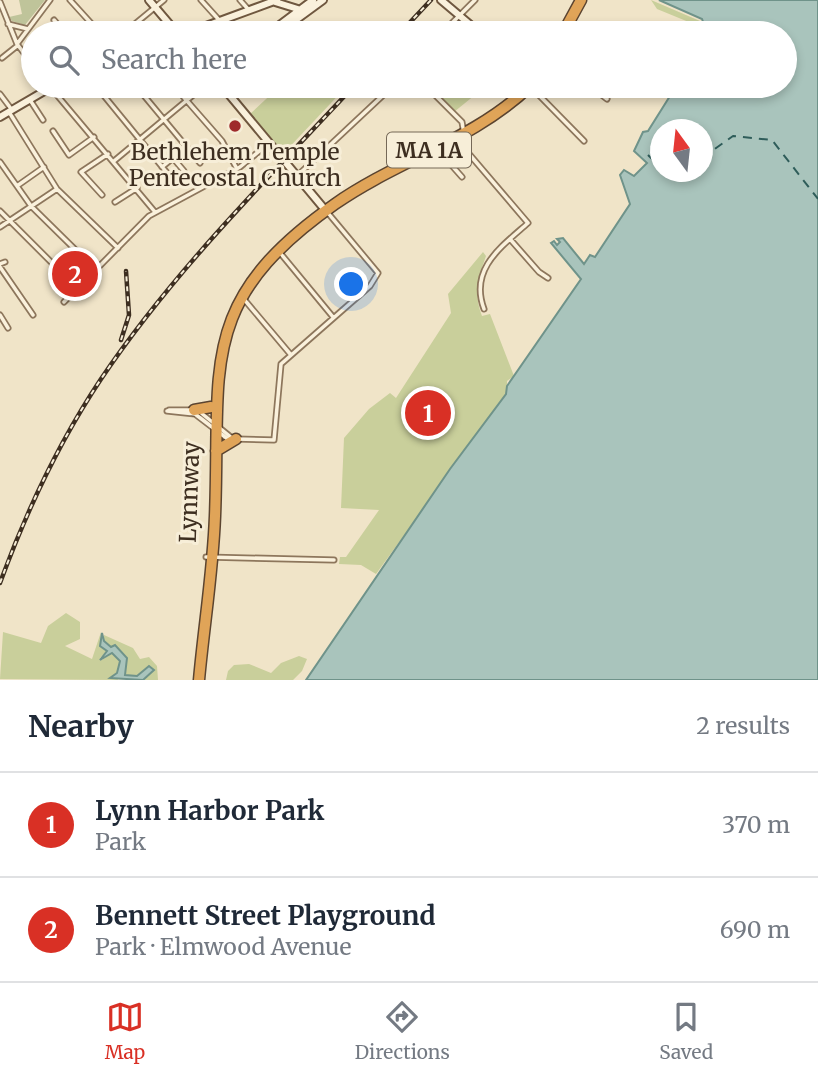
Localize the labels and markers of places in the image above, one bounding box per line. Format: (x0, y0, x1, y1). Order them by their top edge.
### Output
marker: Bethlehem Temple Pentecostal Church (227, 118, 243, 134)
place label: Bethlehem Temple Pentecostal Church (129, 137, 341, 192)
pin: 2 (52, 248, 98, 300)
pin: 1 (405, 387, 451, 439)

